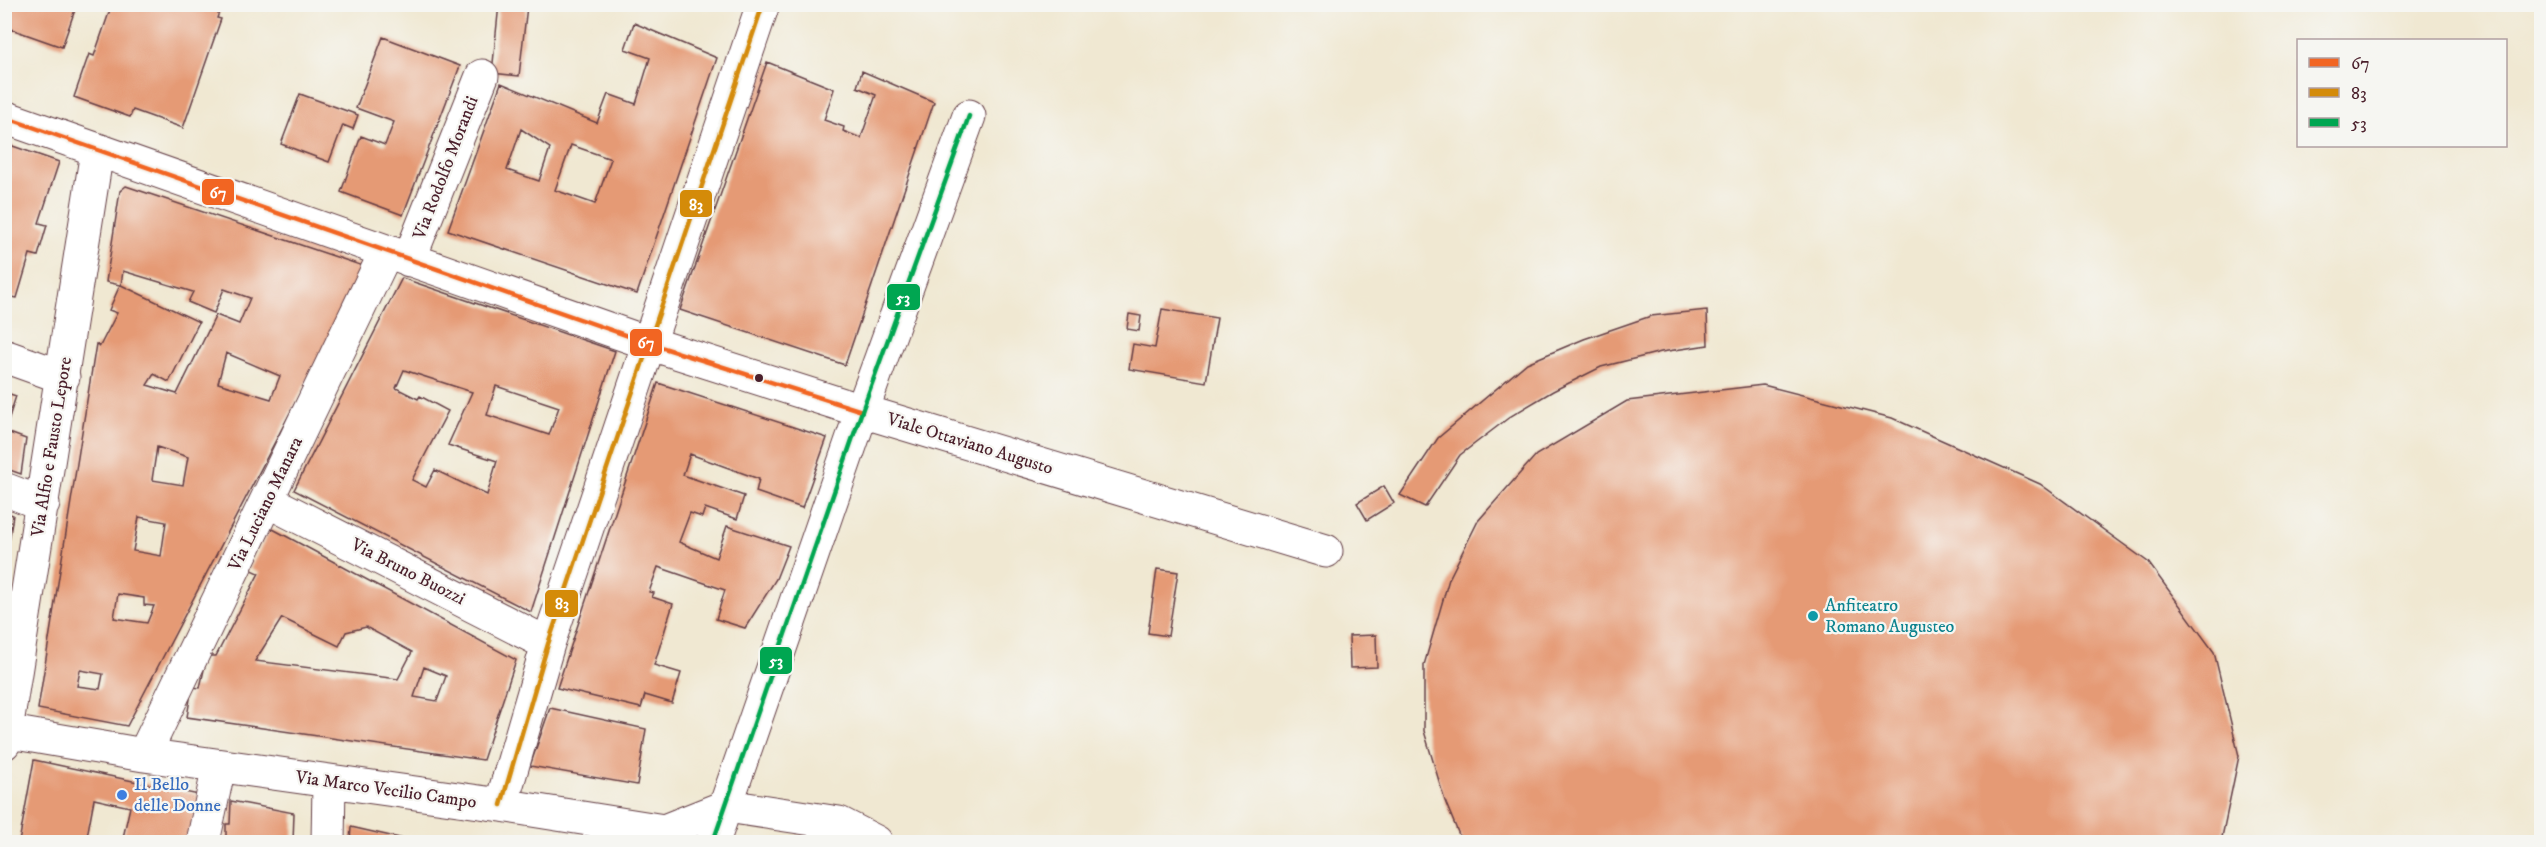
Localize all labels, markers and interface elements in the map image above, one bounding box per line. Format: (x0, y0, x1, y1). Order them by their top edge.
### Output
legend (2297, 39, 2507, 147)
text: 67 (2351, 53, 2370, 75)
text: 83 (2351, 83, 2367, 105)
street label: Via Rodolfo Morandi (408, 93, 483, 244)
text: 53 (2351, 113, 2367, 135)
line badge: 67 (201, 178, 235, 206)
text: 67 (210, 183, 226, 203)
line badge: 83 (679, 189, 713, 218)
text: 83 (689, 195, 703, 215)
line badge: 53 (886, 283, 921, 311)
text: 53 (895, 288, 910, 308)
line badge: 67 (629, 328, 663, 357)
text: 67 (638, 333, 654, 353)
street label: Via Alfio e Fausto Lepore (27, 355, 77, 540)
unlabelled marker (753, 372, 765, 384)
street label: Viale Ottaviano Augusto (883, 408, 1056, 480)
street label: Via Luciano Manara (224, 433, 308, 576)
street label: Via Bruno Buozzi (346, 533, 469, 610)
line badge: 83 (544, 589, 579, 618)
text: 83 (555, 594, 569, 614)
place label: Anfiteatro Romano Augusteo (1825, 595, 1955, 638)
marker: Anfiteatro Romano Augusteo (1806, 609, 1820, 623)
line badge: 53 (759, 646, 793, 675)
text: 53 (768, 651, 783, 671)
street label: Via Marco Vecilio Campo (293, 766, 478, 814)
place label: Il Bello delle Donne (134, 774, 221, 817)
marker: Il Bello delle Donne (115, 788, 129, 802)

